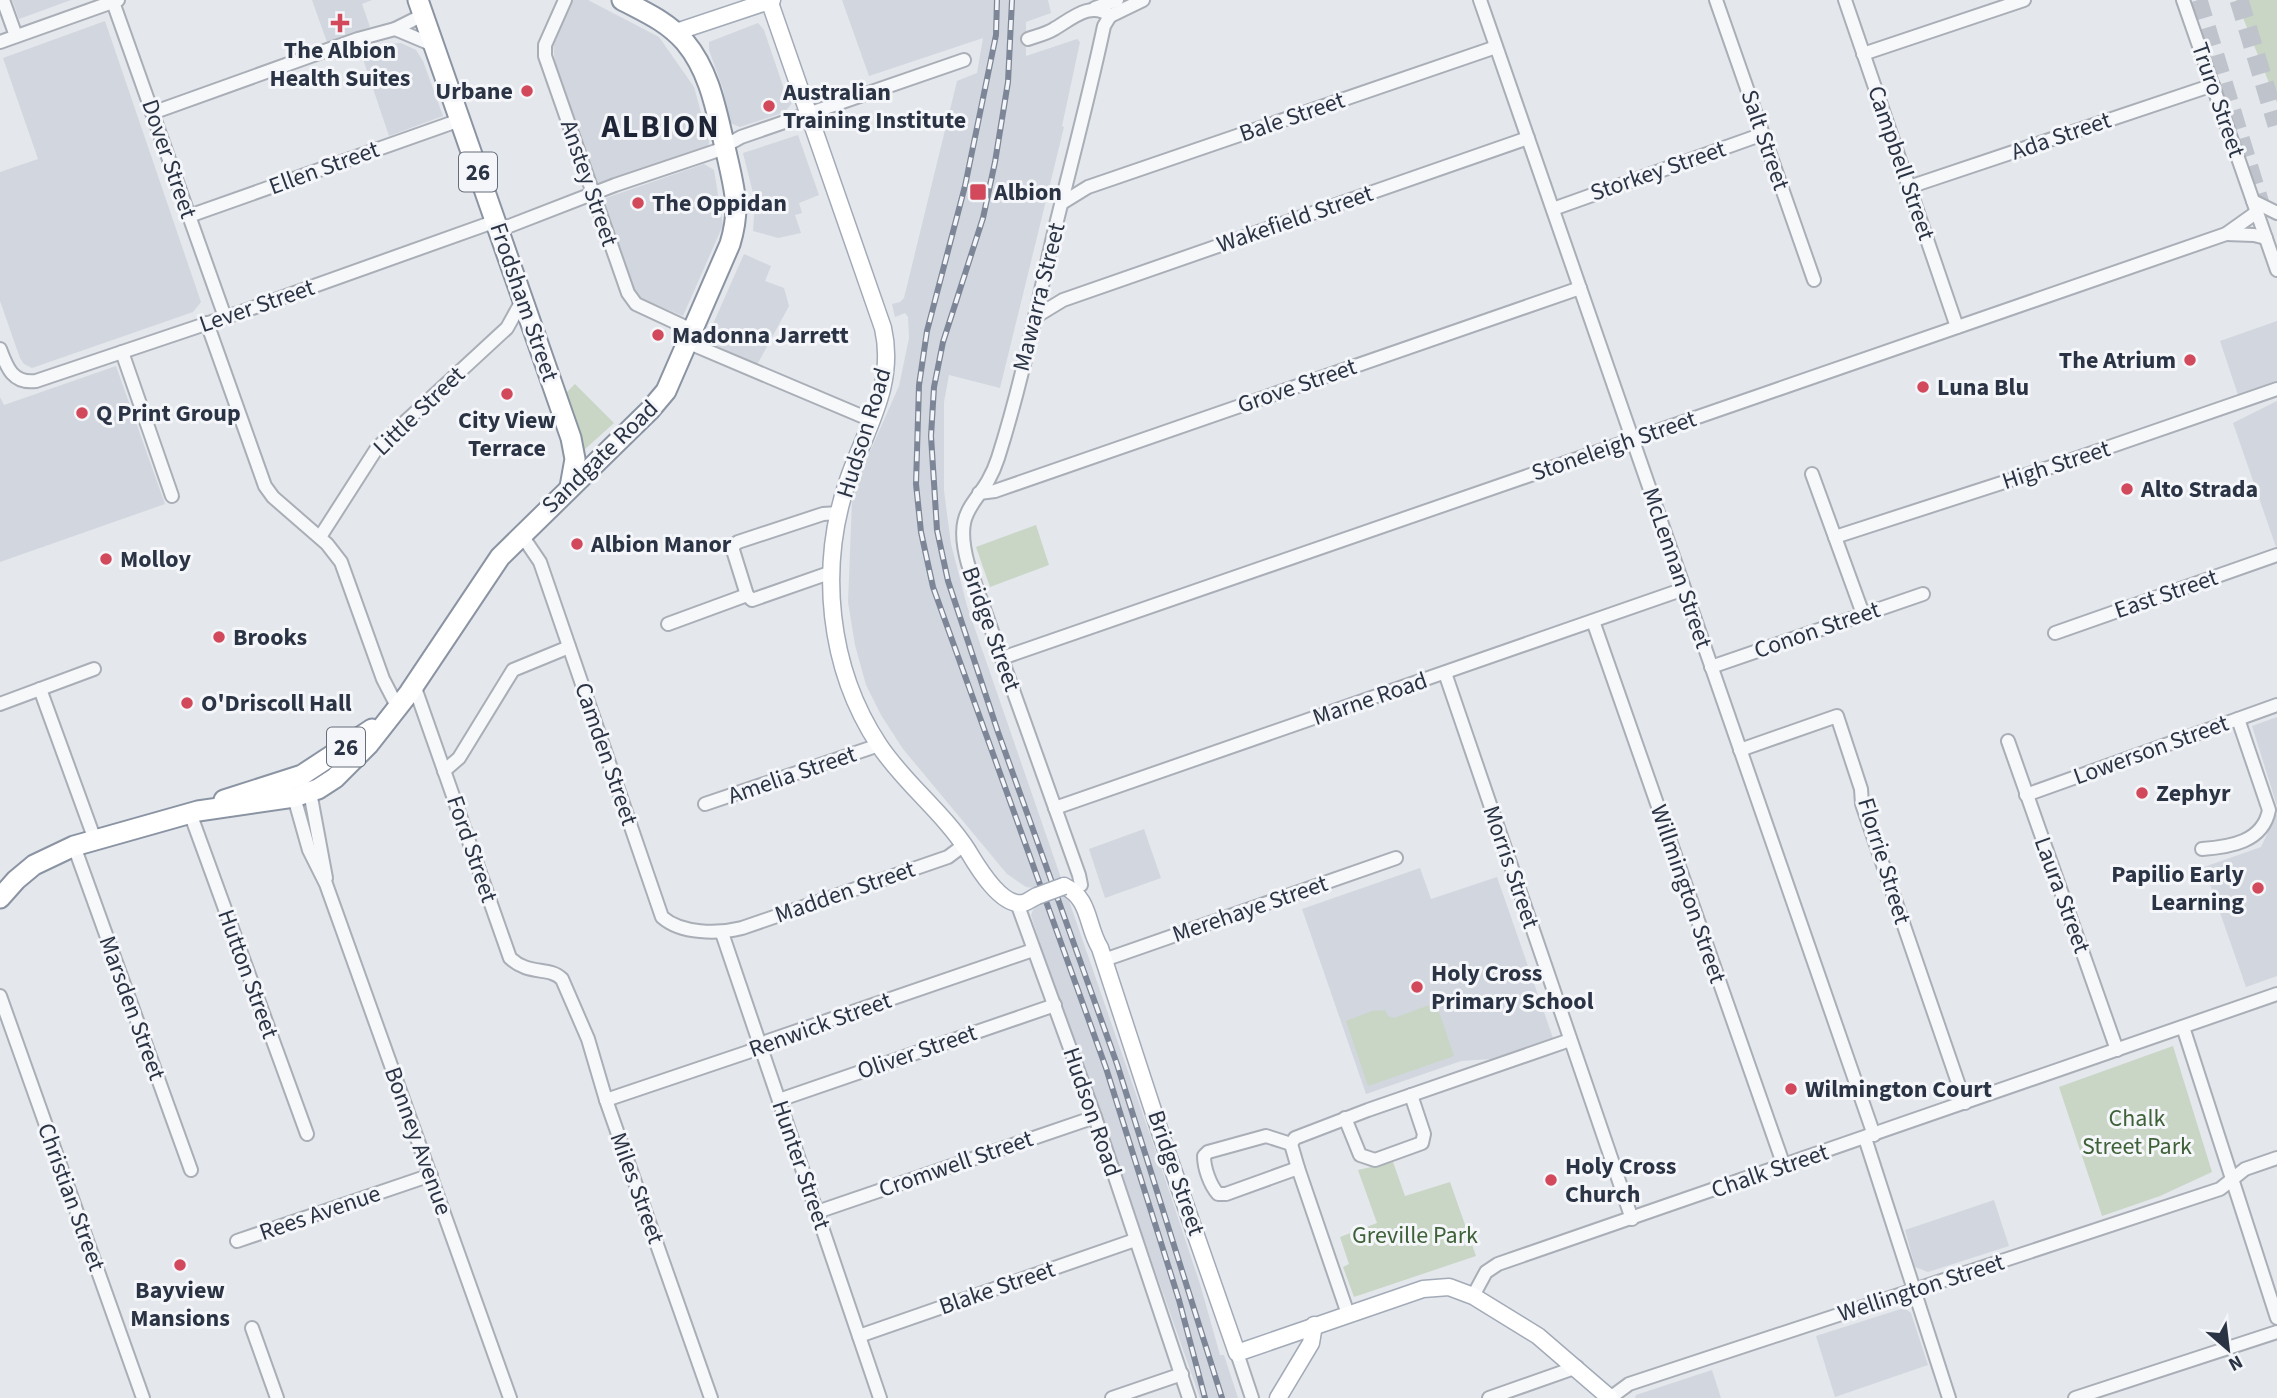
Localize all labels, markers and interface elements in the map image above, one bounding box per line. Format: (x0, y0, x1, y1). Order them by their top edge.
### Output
marker: The Albion Health Suites (330, 13, 350, 33)
place label: The Albion Health Suites (270, 33, 410, 96)
street label: Truro Street (2182, 38, 2254, 162)
place label: Urbane (435, 74, 513, 109)
place label: Australian Training Institute (782, 75, 966, 138)
street label: Campbell Street (1858, 81, 1944, 245)
marker: Urbane (519, 83, 535, 99)
street label: Bale Street (1235, 83, 1349, 151)
street label: Salt Street (1732, 85, 1798, 195)
street label: Dover Street (132, 95, 206, 223)
marker: Australian Training Institute (761, 98, 777, 114)
street label: Ada Street (2006, 103, 2116, 169)
district label: ALBION (600, 104, 721, 150)
street label: Anstey Street (551, 115, 627, 251)
street label: Ellen Street (264, 132, 384, 204)
street label: Storkey Street (1586, 132, 1730, 210)
road number: 26 (459, 153, 497, 192)
place label: Albion (993, 175, 1062, 210)
street label: Wakefield Street (1212, 176, 1378, 262)
marker: Albion (968, 182, 988, 202)
place label: The Oppidan (652, 186, 787, 221)
marker: The Oppidan (630, 195, 646, 211)
street label: Frodsham Street (480, 218, 568, 386)
street label: Mawarra Street (1004, 219, 1074, 375)
street label: Lever Street (195, 270, 319, 342)
place label: Madonna Jarrett (672, 318, 849, 353)
marker: Madonna Jarrett (650, 327, 666, 343)
place label: The Atrium (2059, 343, 2176, 378)
street label: Grove Street (1233, 349, 1361, 423)
marker: The Atrium (2182, 352, 2198, 368)
street label: Little Street (365, 358, 473, 464)
street label: Hudson Road (828, 364, 900, 502)
place label: Luna Blu (1937, 370, 2029, 405)
marker: Luna Blu (1915, 379, 1931, 395)
marker: City View Terrace (499, 386, 515, 402)
street label: Sandgate Road (534, 392, 666, 522)
place label: Q Print Group (96, 396, 241, 431)
street label: Stoneleigh Street (1527, 401, 1701, 491)
place label: City View Terrace (458, 403, 556, 466)
marker: Q Print Group (74, 405, 90, 421)
street label: High Street (1998, 431, 2114, 499)
place label: Alto Strada (2140, 472, 2258, 507)
marker: Alto Strada (2119, 481, 2135, 497)
street label: McLennan Street (1633, 483, 1721, 653)
place label: Albion Manor (590, 527, 732, 562)
marker: Albion Manor (569, 536, 585, 552)
place label: Molloy (120, 542, 191, 577)
marker: Molloy (98, 551, 114, 567)
street label: East Street (2110, 560, 2222, 628)
street label: Bridge Street (952, 562, 1030, 696)
street label: Conon Street (1749, 592, 1885, 668)
place label: Brooks (233, 620, 307, 655)
marker: Brooks (211, 629, 227, 645)
street label: Marne Road (1308, 663, 1432, 735)
street label: Camden Street (565, 678, 647, 830)
place label: O'Driscoll Hall (201, 686, 352, 721)
marker: O'Driscoll Hall (179, 695, 195, 711)
street label: Lowerson Street (2069, 706, 2233, 794)
road number: 26 (327, 727, 365, 766)
street label: Amelia Street (723, 737, 861, 813)
place label: Zephyr (2156, 776, 2231, 811)
marker: Zephyr (2134, 785, 2150, 801)
street label: Ford Street (437, 791, 507, 907)
street label: Florrie Street (1848, 794, 1920, 928)
street label: Willmington Street (1641, 800, 1735, 988)
street label: Morris Street (1474, 801, 1548, 933)
street label: Laura Street (2025, 832, 2099, 958)
street label: Madden Street (770, 852, 920, 932)
place label: Papilio Early Learning (2111, 857, 2244, 920)
street label: Merehaye Street (1168, 866, 1332, 952)
marker: Papilio Early Learning (2250, 880, 2266, 896)
street label: Hutton Street (208, 904, 288, 1044)
street label: Marsden Street (90, 931, 174, 1085)
place label: Holy Cross Primary School (1431, 956, 1594, 1019)
marker: Holy Cross Primary School (1409, 979, 1425, 995)
street label: Renwick Street (744, 983, 896, 1067)
street label: Oliver Street (853, 1015, 981, 1089)
street label: Hudson Road (1054, 1043, 1130, 1181)
street label: Bonney Avenue (375, 1062, 461, 1220)
place label: Wilmington Court (1805, 1072, 1992, 1107)
marker: Wilmington Court (1783, 1081, 1799, 1097)
street label: Hunter Street (763, 1096, 839, 1234)
park label: Chalk Street Park (2082, 1101, 2192, 1164)
street label: Bridge Street (1138, 1106, 1214, 1240)
street label: Christian Street (28, 1118, 114, 1276)
street label: Cromwell Street (874, 1121, 1038, 1207)
street label: Miles Street (601, 1127, 673, 1249)
street label: Chalk Street (1707, 1135, 1833, 1207)
place label: Holy Cross Church (1565, 1149, 1676, 1212)
marker: Holy Cross Church (1543, 1172, 1559, 1188)
street label: Rees Avenue (255, 1176, 385, 1250)
park label: Greville Park (1352, 1218, 1478, 1253)
street label: Wellington Street (1833, 1245, 2009, 1331)
street label: Blake Street (934, 1252, 1060, 1324)
marker: Bayview Mansions (172, 1257, 188, 1273)
place label: Bayview Mansions (130, 1273, 230, 1336)
north arrow (2193, 1314, 2263, 1384)
text: N (2223, 1348, 2247, 1378)

